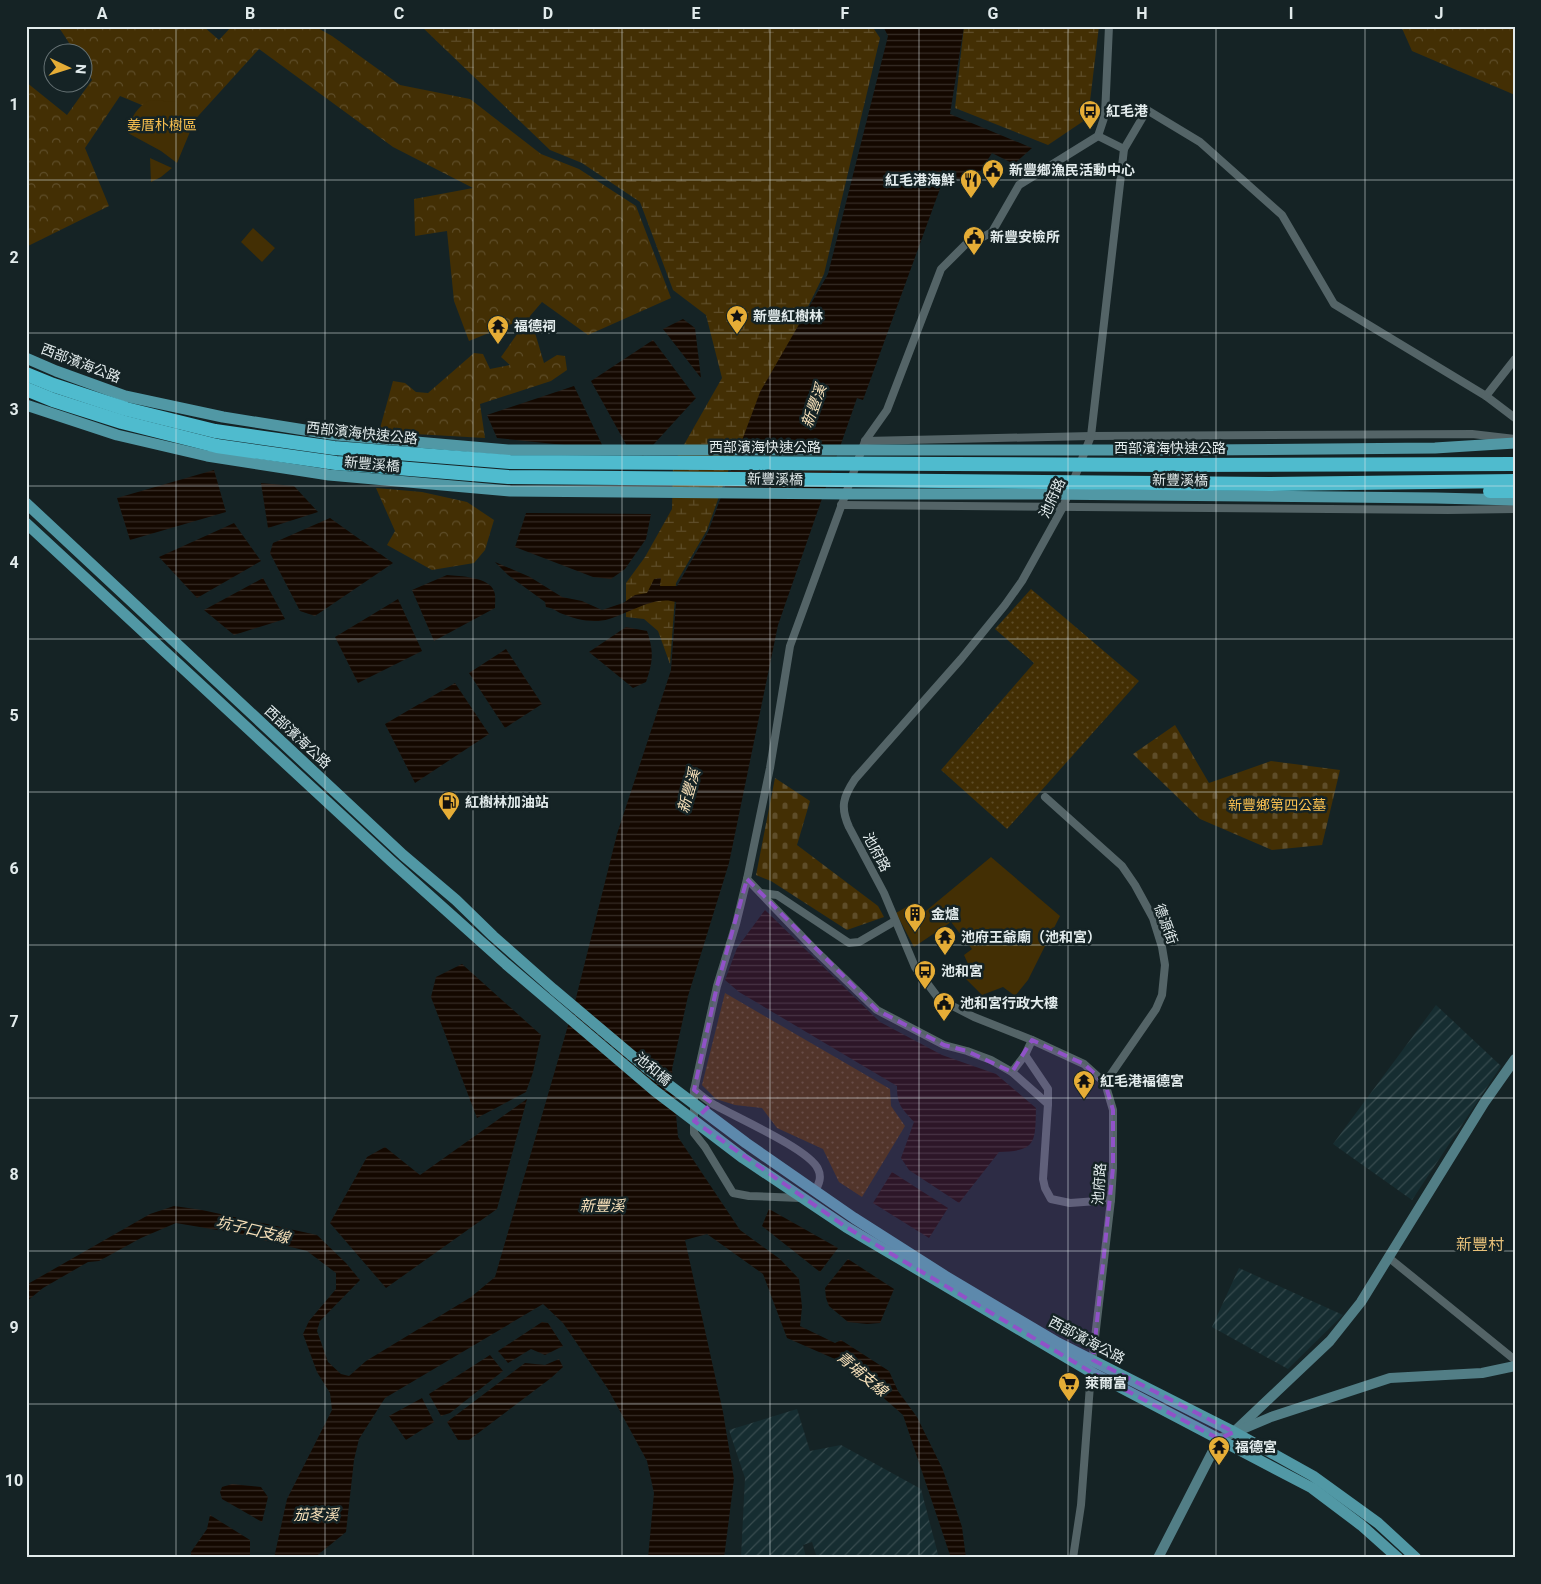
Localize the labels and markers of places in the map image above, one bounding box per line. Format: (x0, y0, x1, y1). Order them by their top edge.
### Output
bus stop icon: 紅毛港 (1078, 99, 1102, 130)
place label: 紅毛港 (1106, 103, 1148, 119)
public building icon: 新豐鄉漁民活動中心 (981, 158, 1005, 189)
place label: 新豐鄉漁民活動中心 (1009, 162, 1135, 178)
restaurant icon: 紅毛港海鮮 (959, 168, 983, 199)
place label: 紅毛港海鮮 (885, 172, 955, 188)
public building icon: 新豐安檢所 (962, 225, 986, 256)
place label: 新豐安檢所 (990, 229, 1060, 245)
place icon: 新豐紅樹林 (725, 304, 749, 335)
place label: 新豐紅樹林 (753, 308, 823, 324)
temple icon: 福德祠 (486, 314, 510, 345)
place label: 福德祠 (514, 318, 556, 334)
fuel station icon: 紅樹林加油站 (437, 790, 461, 821)
place label: 紅樹林加油站 (465, 794, 549, 810)
building icon: 金爐 (903, 902, 927, 933)
place label: 金爐 (931, 906, 959, 922)
temple icon: 池府王爺廟（池和宮） (933, 925, 957, 956)
place label: 池府王爺廟（池和宮） (961, 929, 1101, 945)
bus stop icon: 池和宮 (913, 959, 937, 990)
place label: 池和宮 (941, 963, 983, 979)
public building icon: 池和宮行政大樓 (932, 991, 956, 1022)
place label: 池和宮行政大樓 (960, 995, 1058, 1011)
temple icon: 紅毛港福德宮 (1072, 1069, 1096, 1100)
place label: 紅毛港福德宮 (1100, 1073, 1184, 1089)
supermarket icon: 萊爾富 (1057, 1371, 1081, 1402)
place label: 萊爾富 (1085, 1375, 1127, 1391)
temple icon: 福德宮 (1207, 1435, 1231, 1466)
place label: 福德宮 (1235, 1439, 1277, 1455)

